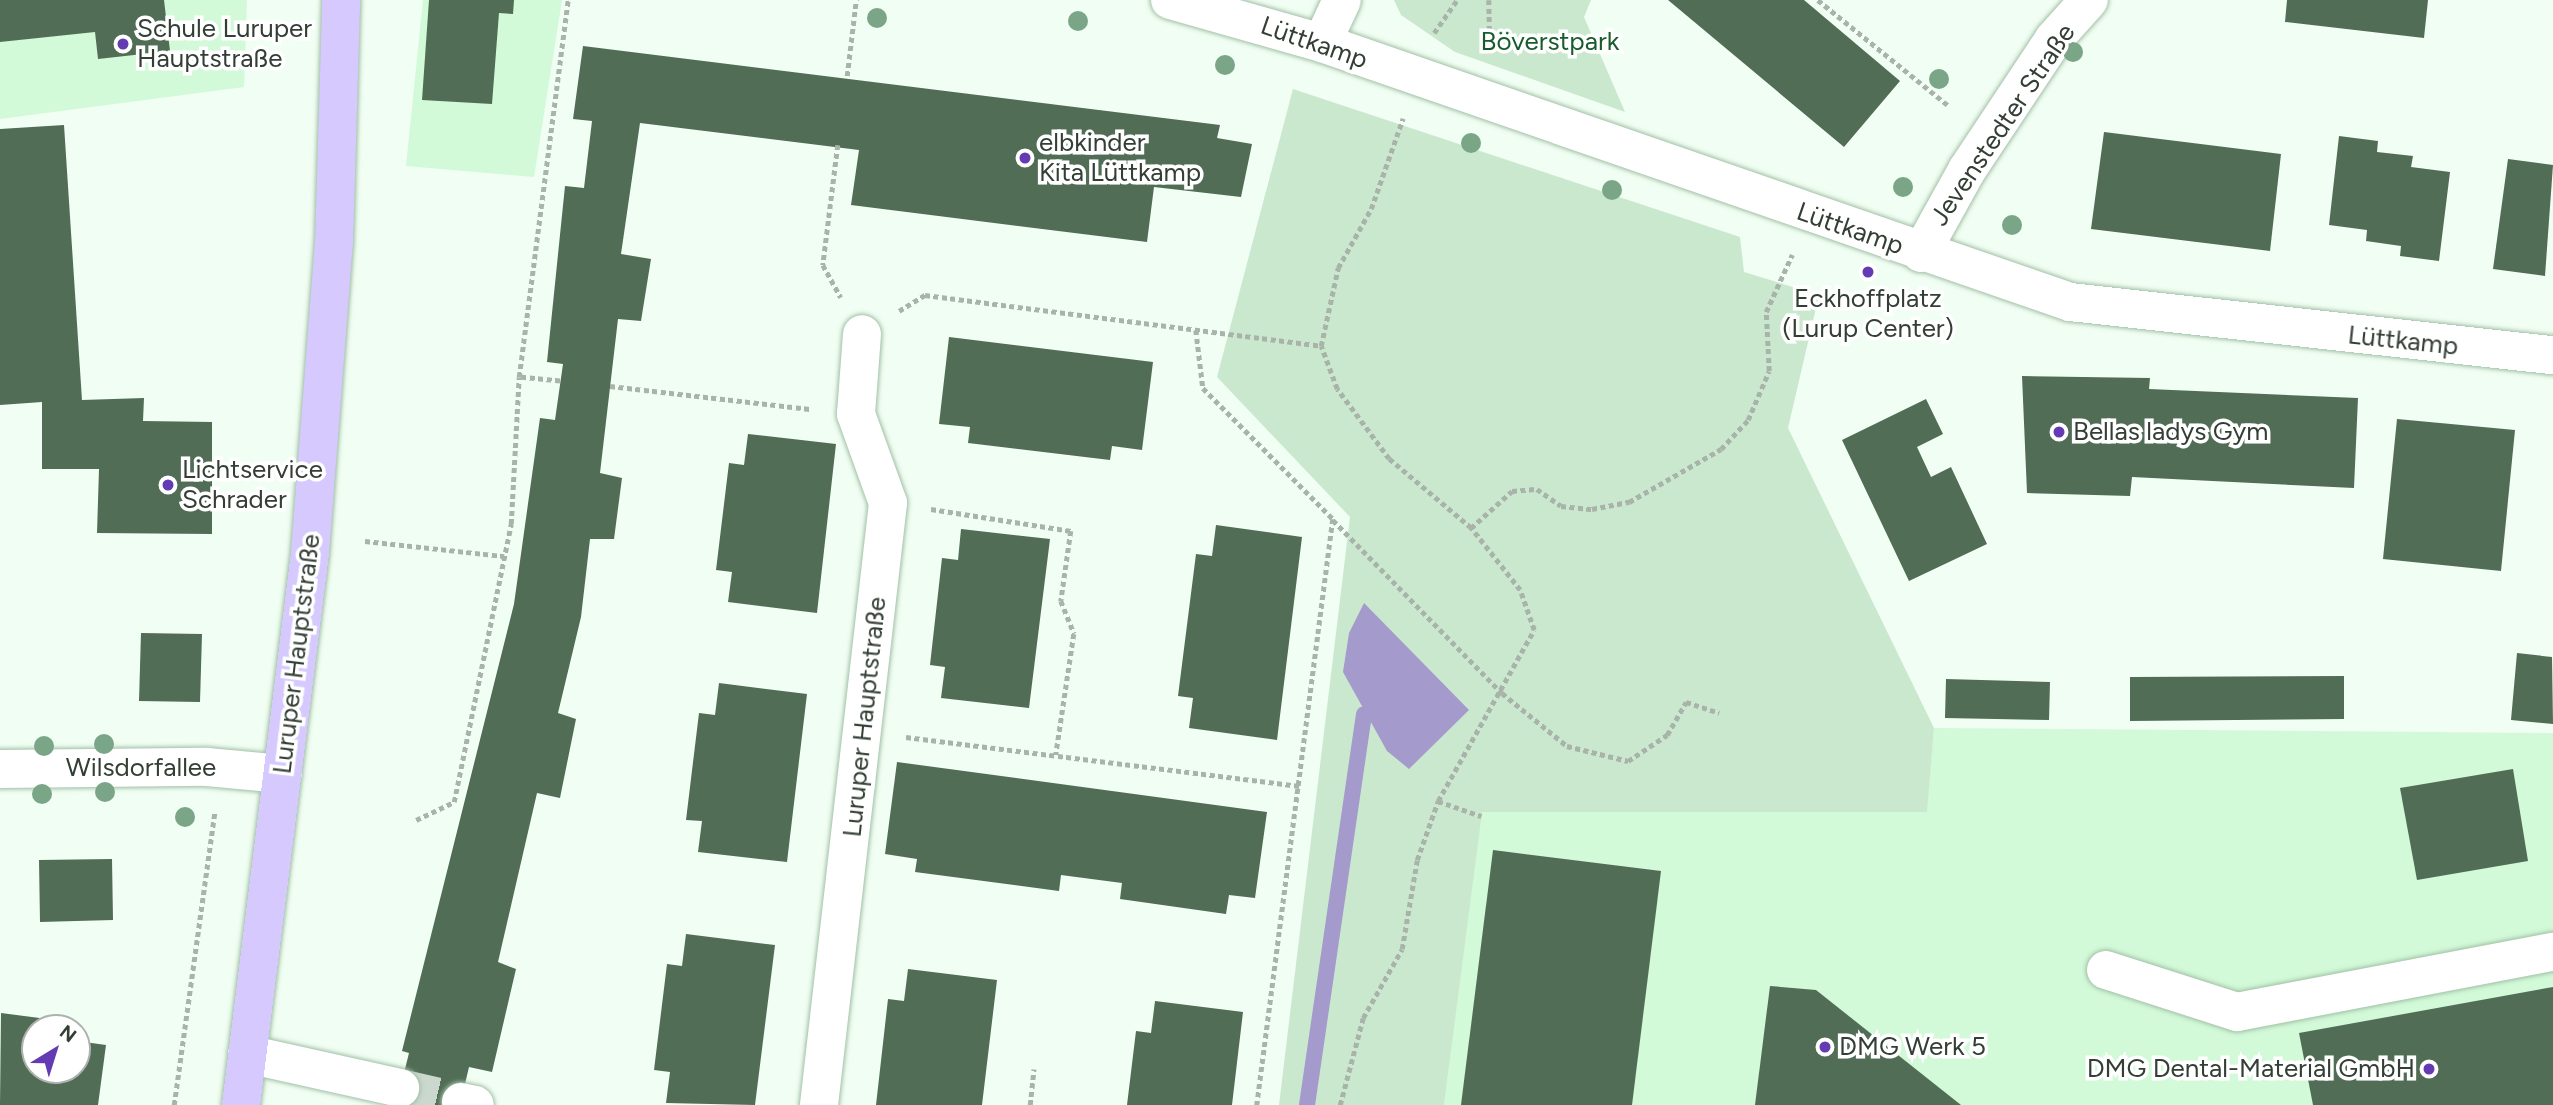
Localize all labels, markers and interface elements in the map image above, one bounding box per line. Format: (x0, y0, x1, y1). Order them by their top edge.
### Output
street label: Lüttkamp (1257, 10, 1371, 76)
place label: Schule Luruper Hauptstraße (137, 13, 312, 74)
street label: Jevenstedter Straße (1924, 18, 2082, 232)
park label: Böverstpark (1481, 26, 1619, 58)
marker: Schule Luruper Hauptstraße (115, 36, 131, 52)
place label: elbkinder Kita Lüttkamp (1039, 127, 1201, 188)
marker: elbkinder Kita Lüttkamp (1017, 150, 1033, 166)
street label: Lüttkamp (1793, 196, 1907, 262)
marker: Eckhoffplatz (Lurup Center) (1860, 264, 1876, 280)
place label: Eckhoffplatz (Lurup Center) (1782, 283, 1954, 344)
street label: Lüttkamp (2346, 320, 2460, 362)
place label: Bellas ladys Gym (2073, 416, 2268, 448)
marker: Bellas ladys Gym (2051, 424, 2067, 440)
place label: Lichtservice Schrader (182, 454, 323, 516)
marker: Lichtservice Schrader (160, 477, 176, 493)
street label: Luruper Hauptstraße (267, 532, 327, 776)
street label: Luruper Hauptstraße (837, 595, 893, 839)
street label: Wilsdorfallee (66, 752, 216, 784)
north arrow (21, 1014, 91, 1084)
text: N (55, 1020, 81, 1047)
place label: DMG Werk 5 (1839, 1031, 1986, 1063)
marker: DMG Werk 5 (1817, 1039, 1833, 1055)
place label: DMG Dental-Material GmbH (2087, 1053, 2415, 1085)
marker: DMG Dental-Material GmbH (2421, 1061, 2437, 1077)

